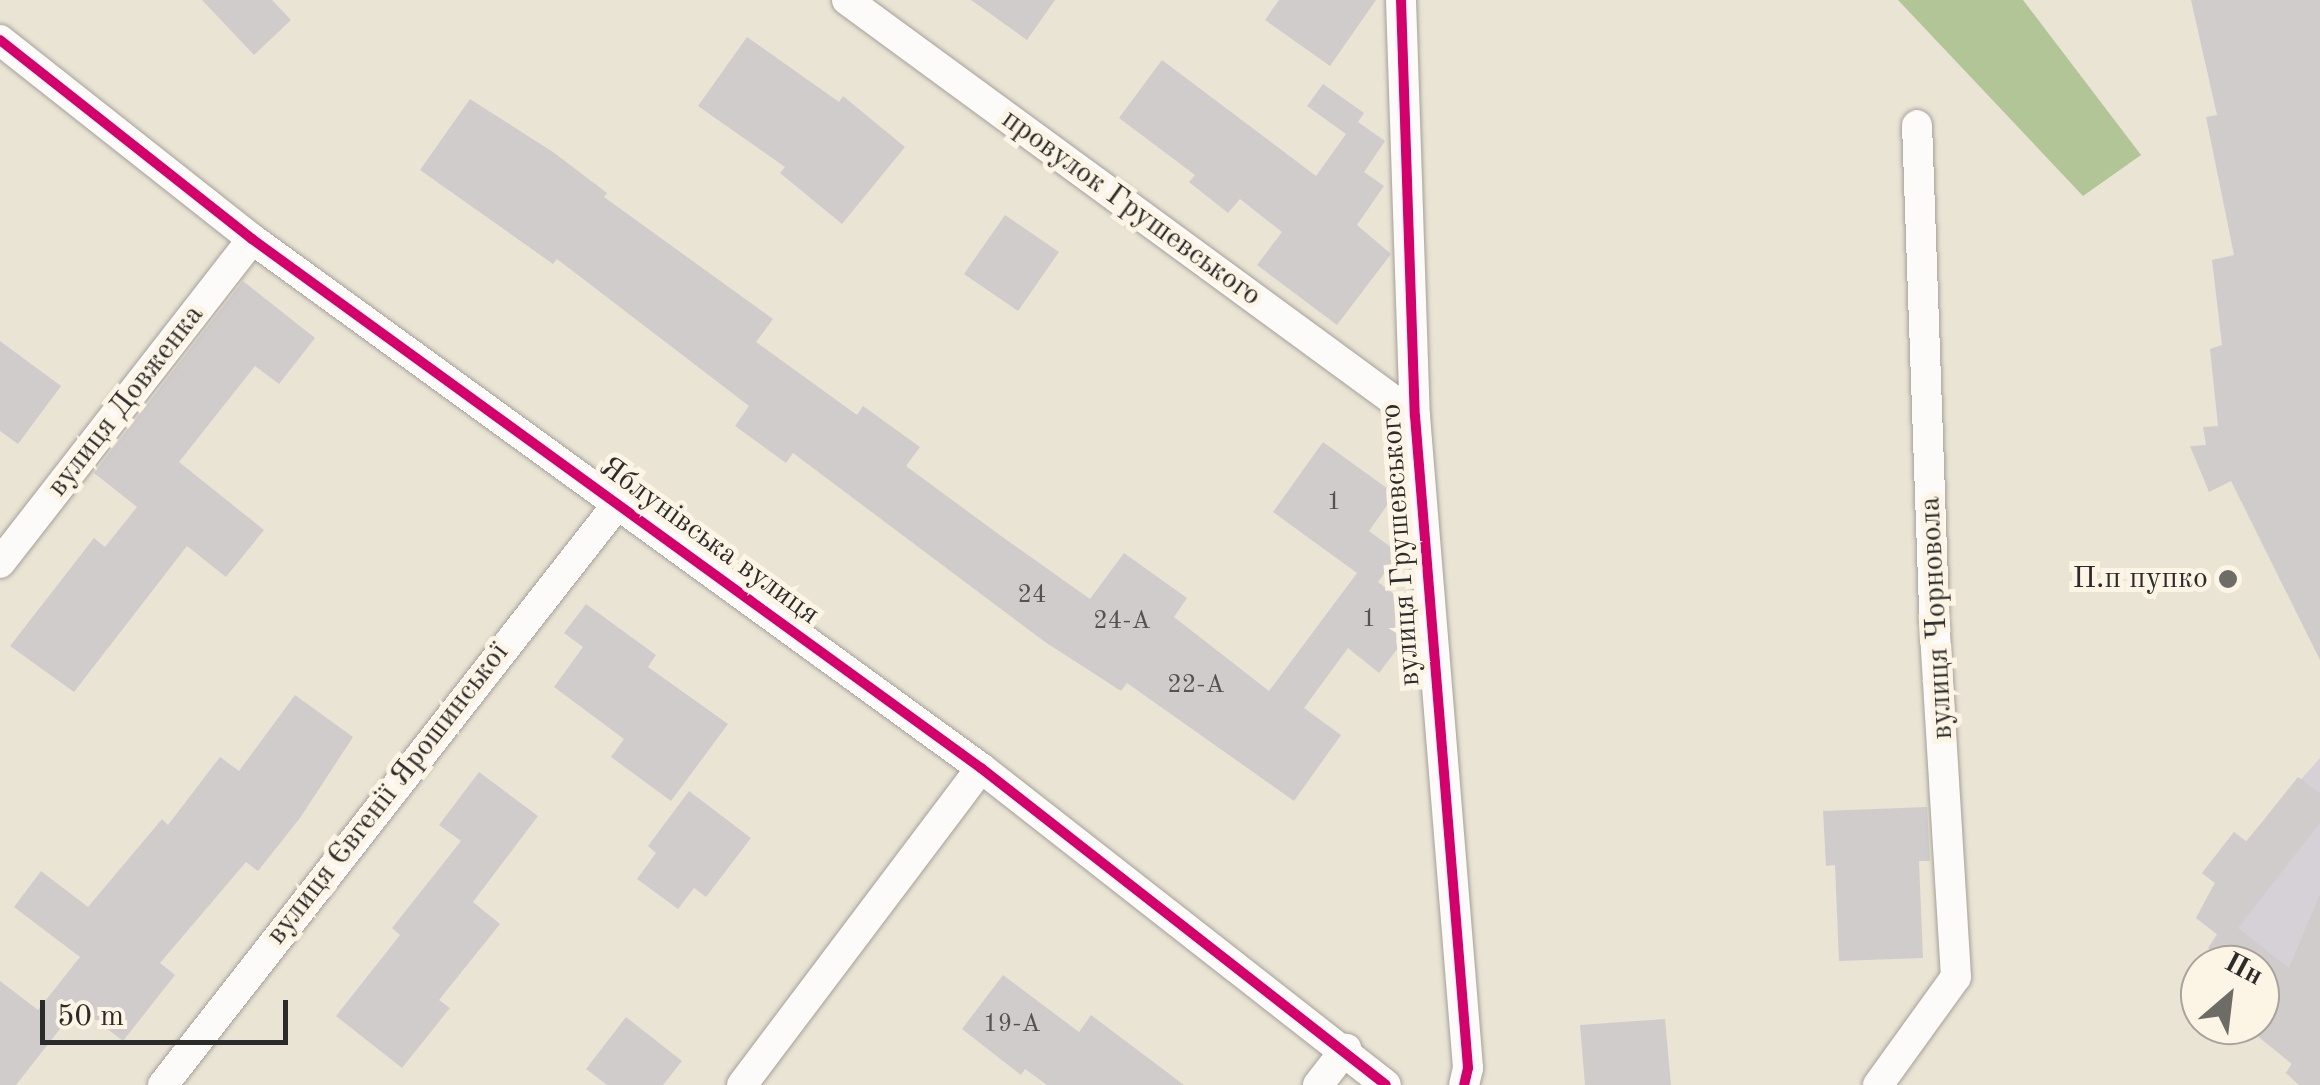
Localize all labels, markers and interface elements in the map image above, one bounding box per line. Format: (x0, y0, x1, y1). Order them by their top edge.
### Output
street label: провулок Грушевського (994, 102, 1268, 314)
street label: вулиця Довженка (40, 298, 212, 504)
street label: вулиця Грушевського (1373, 402, 1429, 688)
street label: Яблунівська вулиця (592, 449, 826, 633)
house number: 1 (1327, 488, 1341, 518)
street label: вулиця Чорновола (1913, 496, 1961, 740)
place label: П.п пупко (2072, 561, 2208, 597)
marker: П.п пупко (2217, 568, 2239, 590)
house number: 24 (1018, 581, 1046, 611)
house number: 1 (1362, 605, 1376, 635)
house number: 24-А (1093, 607, 1151, 637)
street label: вулиця Євгенії Ярошинської (259, 636, 517, 952)
house number: 22-А (1167, 671, 1225, 701)
north arrow (2180, 945, 2280, 1045)
text: Пн (2220, 949, 2267, 992)
scale bar (45, 980, 292, 1042)
text: 50 m (57, 1002, 124, 1032)
house number: 19-А (983, 1010, 1041, 1040)

